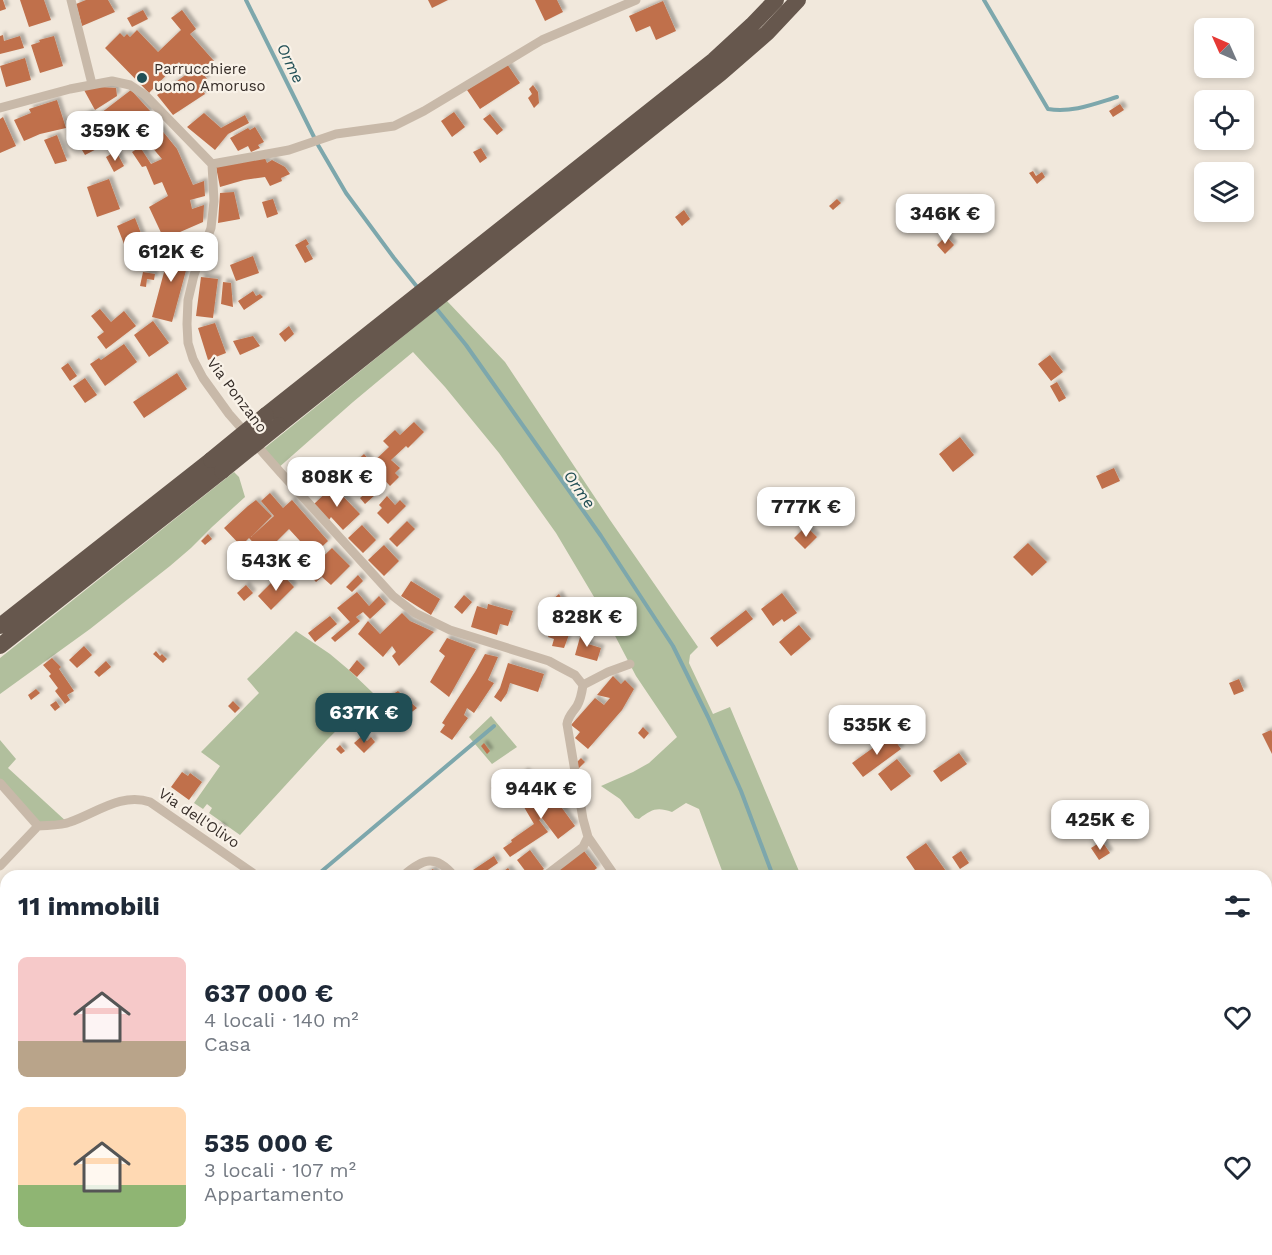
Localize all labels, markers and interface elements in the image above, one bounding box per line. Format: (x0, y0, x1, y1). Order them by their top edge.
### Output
north arrow (1194, 18, 1254, 78)
map controls (1194, 18, 1254, 222)
water label: Orme (273, 40, 308, 86)
place label: Parrucchiere uomo Amoruso (154, 60, 266, 95)
marker: Parrucchiere uomo Amoruso (135, 71, 149, 85)
button: locate (1194, 90, 1254, 150)
pin: 359K € (66, 111, 164, 162)
text: 359K € (80, 118, 150, 142)
button: layers (1194, 162, 1254, 222)
pin: 346K € (896, 194, 994, 245)
text: 346K € (910, 201, 980, 225)
pin: 612K € (122, 232, 220, 283)
text: 612K € (138, 239, 204, 263)
street label: Via Ponzano (203, 354, 271, 436)
pin: 808K € (288, 457, 386, 508)
text: 808K € (301, 464, 373, 488)
water label: Orme (560, 467, 599, 512)
pin: 777K € (757, 487, 855, 538)
text: 777K € (771, 494, 841, 518)
pin: 543K € (227, 541, 325, 592)
text: 543K € (241, 548, 311, 572)
pin: 828K € (538, 597, 636, 648)
text: 828K € (552, 604, 622, 628)
pin: 637K € (315, 693, 413, 744)
text: 637K € (329, 700, 399, 724)
pin: 535K € (828, 705, 926, 756)
text: 535K € (843, 712, 911, 736)
pin: 944K € (492, 769, 590, 820)
text: 944K € (505, 776, 577, 800)
street label: Via dell'Olivo (155, 784, 243, 852)
pin: 425K € (1051, 800, 1149, 851)
text: 425K € (1065, 807, 1135, 831)
icon: filters (1221, 890, 1254, 923)
text: 11 immobili (18, 891, 160, 921)
text: 637 000 € (204, 978, 333, 1008)
icon: home (66, 981, 138, 1053)
icon: heart (1221, 1001, 1254, 1034)
text: 4 locali · 140 m² (204, 1008, 359, 1032)
text: Casa (204, 1032, 251, 1056)
text: 535 000 € (204, 1128, 333, 1158)
icon: home (66, 1131, 138, 1203)
icon: heart (1221, 1151, 1254, 1184)
text: 3 locali · 107 m² (204, 1158, 356, 1182)
text: Appartamento (204, 1182, 344, 1206)

